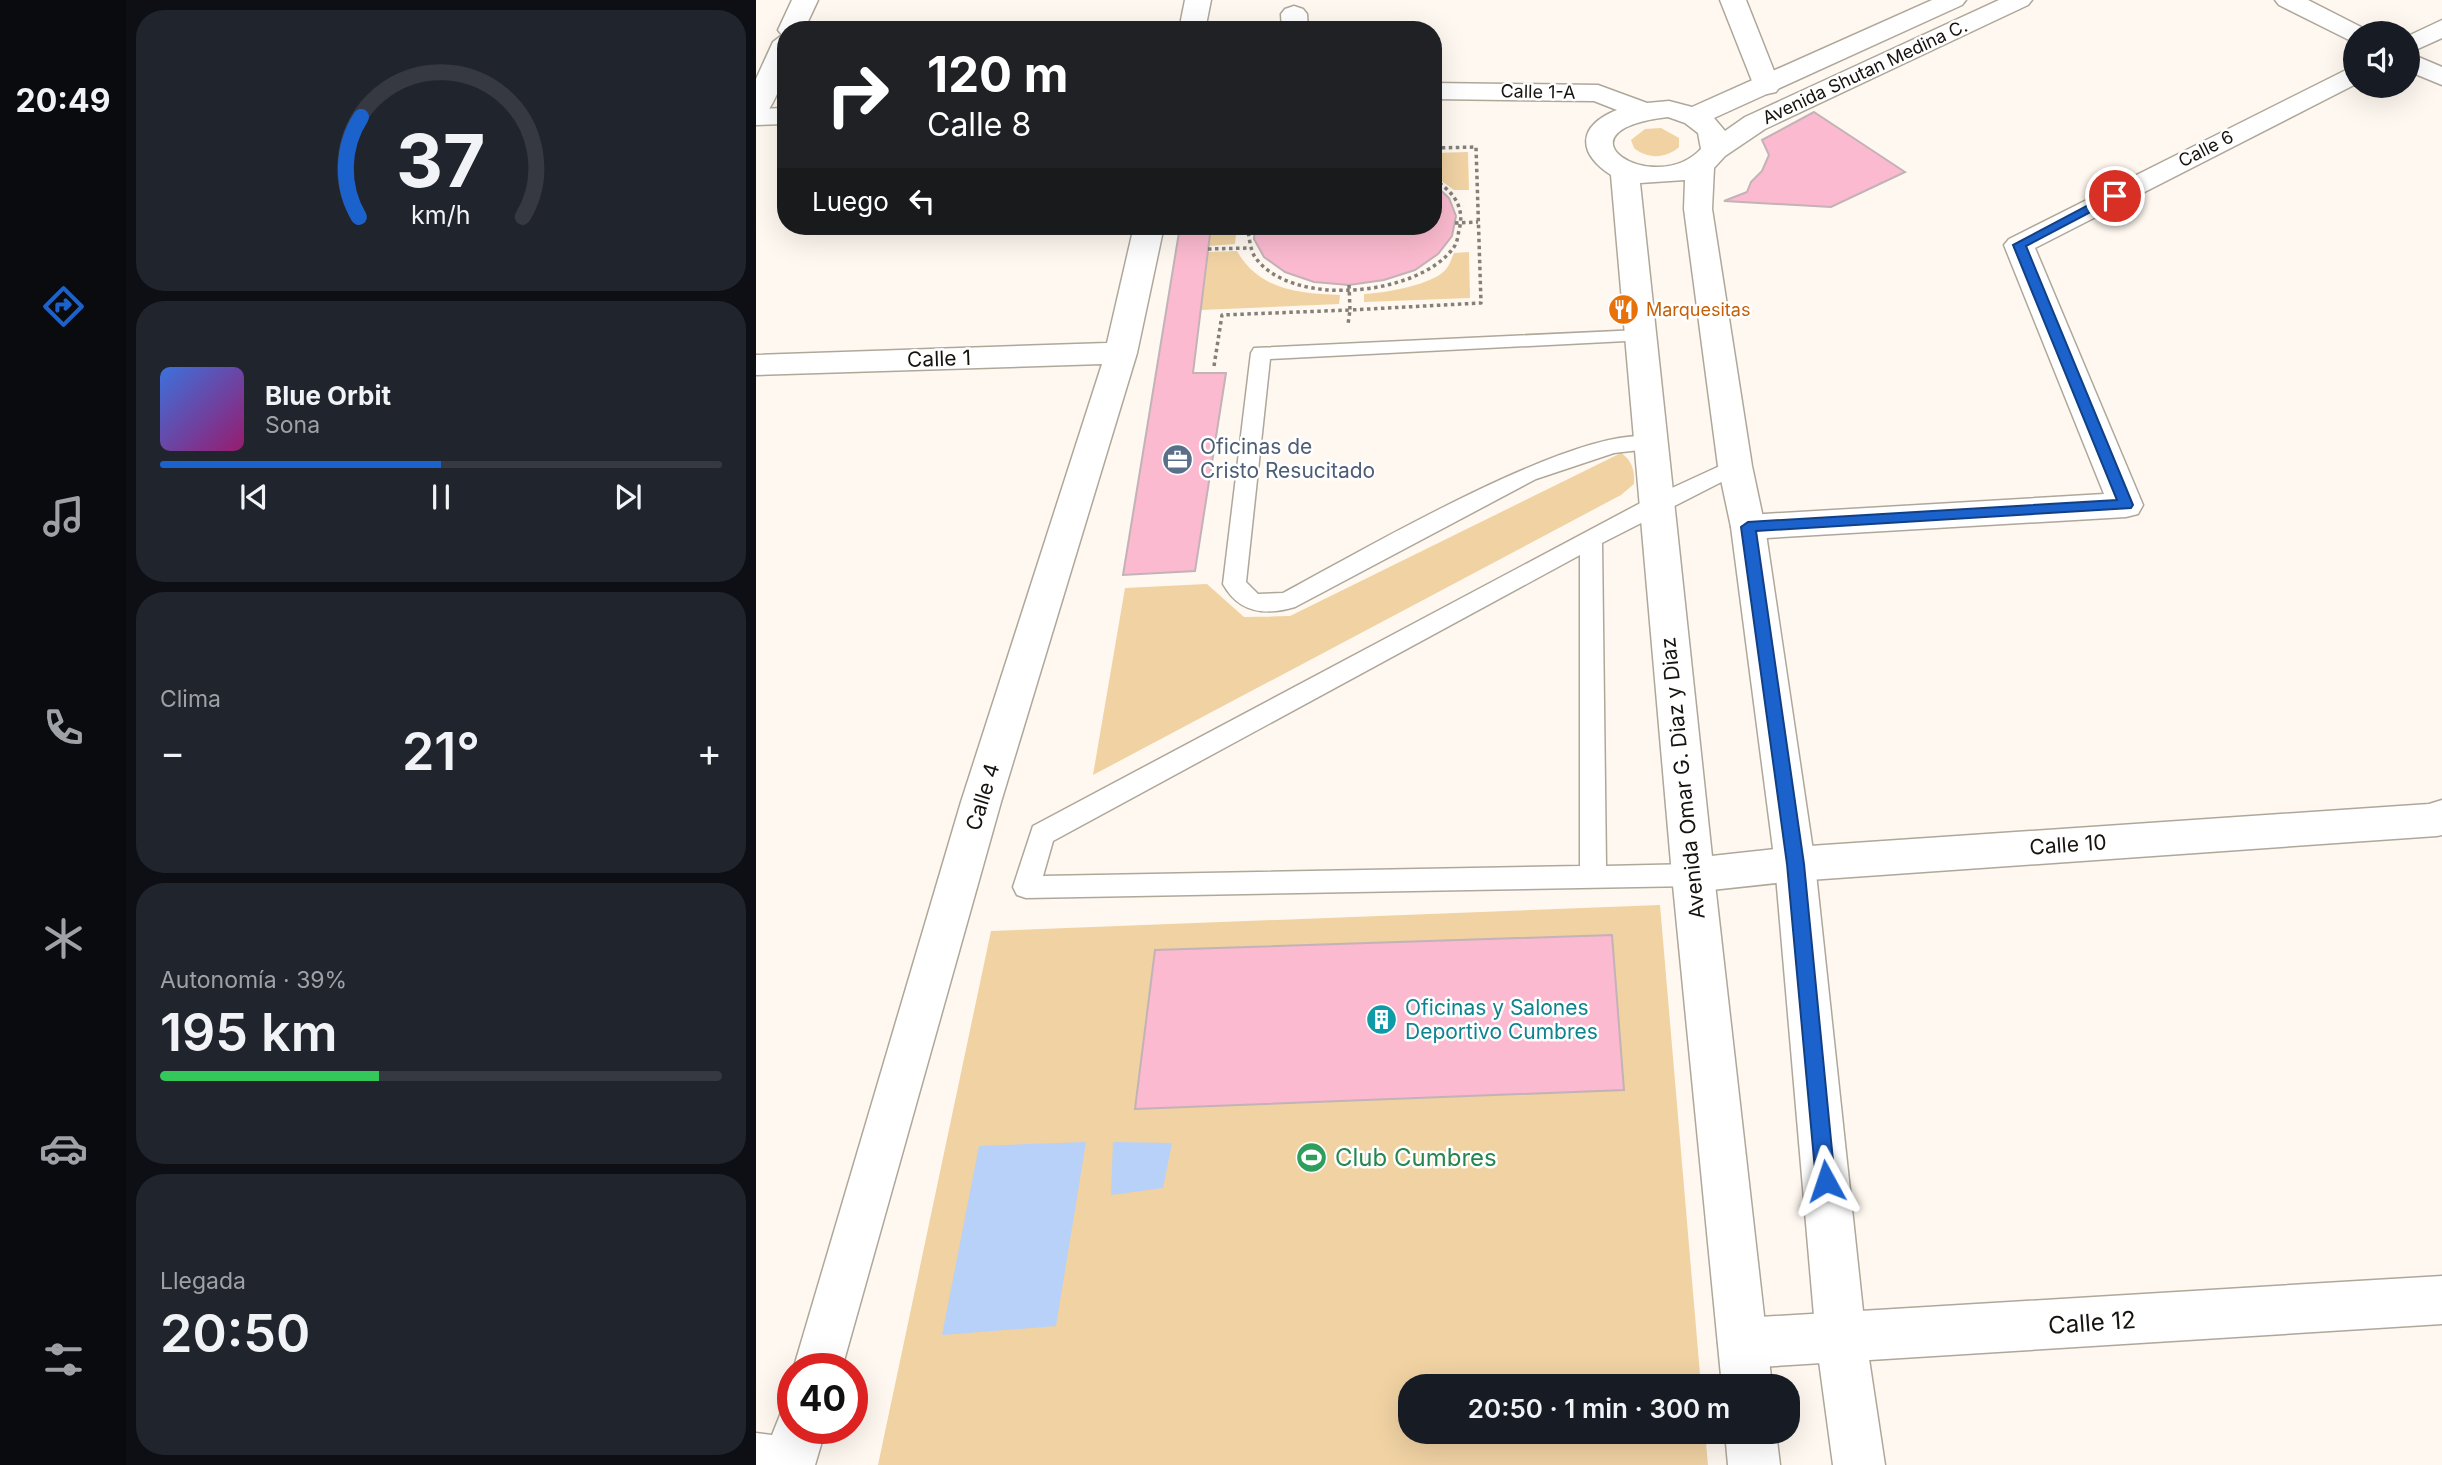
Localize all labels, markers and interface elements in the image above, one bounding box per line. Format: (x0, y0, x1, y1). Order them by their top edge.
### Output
street label: Avenida Shutan Medina C. (1759, 15, 1971, 128)
map controls (2343, 21, 2420, 98)
button: sound (2343, 21, 2420, 98)
text: 120 m (927, 45, 1068, 104)
icon: right (812, 49, 903, 140)
street label: Calle 1-A (1500, 80, 1576, 103)
text: 20:49 (16, 81, 110, 120)
text: Calle 8 (927, 105, 1031, 144)
text: 37 (396, 116, 486, 205)
street label: Calle 6 (2175, 126, 2237, 171)
pin (2085, 166, 2145, 226)
icon: arrive (2096, 177, 2134, 215)
icon: left (903, 182, 941, 220)
text: Luego (812, 186, 889, 217)
text: km/h (411, 199, 471, 229)
icon: directions (39, 282, 88, 331)
restaurant icon: Marquesitas (1606, 293, 1640, 327)
place label: Marquesitas (1646, 299, 1750, 320)
street label: Calle 1 (907, 345, 971, 372)
text: Blue Orbit (265, 380, 391, 411)
text: Sona (265, 411, 320, 439)
place label: Oficinas de Cristo Resucitado (1200, 434, 1375, 483)
office icon: Oficinas de Cristo Resucitado (1160, 442, 1194, 476)
icon: previous (235, 478, 273, 516)
icon: pause (422, 478, 460, 516)
icon: next (609, 478, 647, 516)
icon: music (39, 492, 88, 541)
street label: Avenida Omar G. Diaz y Diaz (1655, 636, 1710, 920)
text: Clima (160, 685, 221, 713)
icon: phone (39, 703, 88, 752)
text: 21° (402, 720, 480, 783)
text: − (160, 729, 185, 775)
text: + (697, 729, 722, 775)
street label: Calle 4 (960, 760, 1005, 834)
street label: Calle 10 (2029, 829, 2107, 860)
icon: climate (39, 914, 88, 963)
text: Autonomía · 39% (160, 966, 347, 994)
place label: Oficinas y Salones Deportivo Cumbres (1405, 995, 1598, 1044)
text: 195 km (160, 1001, 337, 1064)
building icon: Oficinas y Salones Deportivo Cumbres (1365, 1003, 1399, 1037)
icon: car (39, 1124, 88, 1173)
sports icon: Club Cumbres (1295, 1141, 1329, 1175)
place label: Club Cumbres (1335, 1143, 1497, 1172)
position arrow (1789, 1144, 1863, 1218)
text: Llegada (160, 1267, 246, 1295)
text: 20:50 (160, 1302, 310, 1365)
street label: Calle 12 (2047, 1305, 2137, 1340)
icon: filters (39, 1335, 88, 1384)
speed limit sign: 40 (777, 1353, 868, 1444)
text: 20:50 · 1 min · 300 m (1468, 1393, 1730, 1424)

